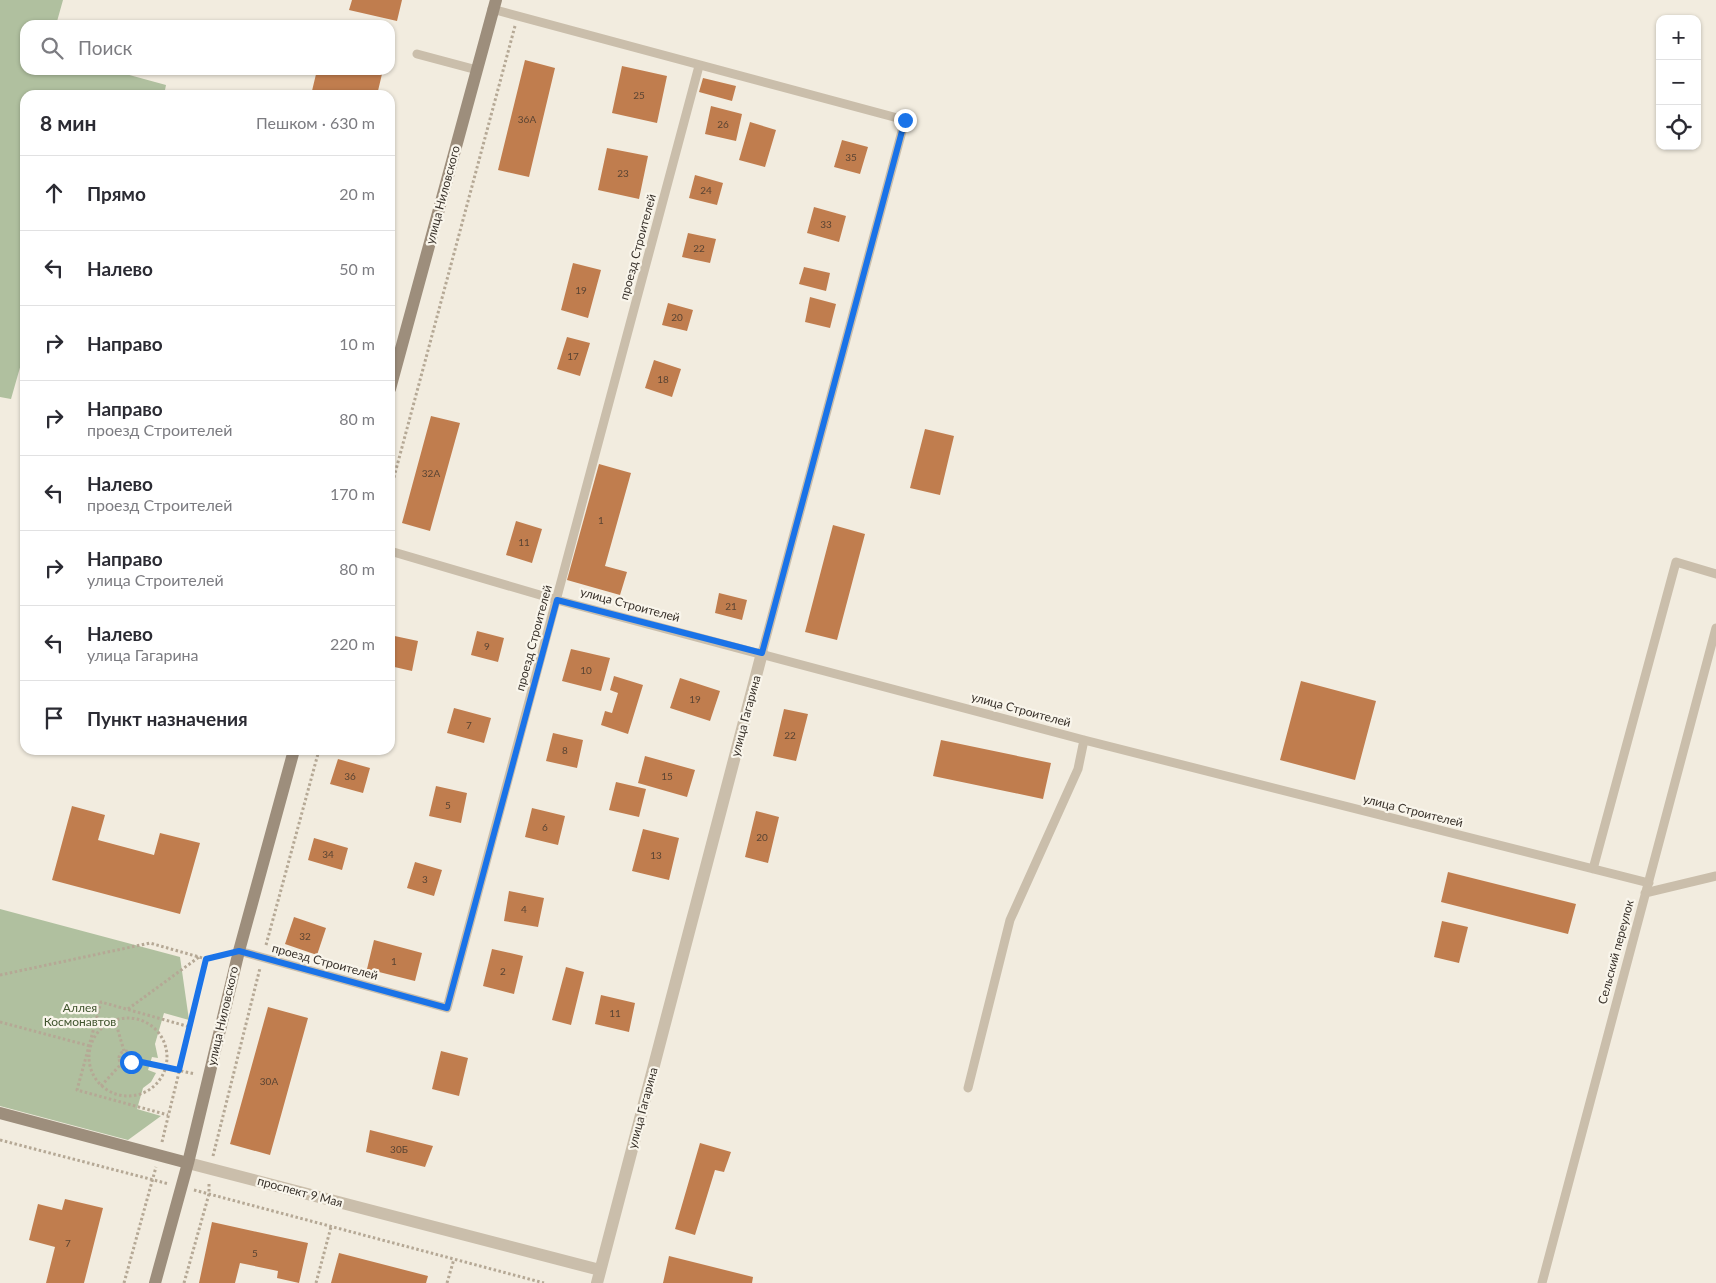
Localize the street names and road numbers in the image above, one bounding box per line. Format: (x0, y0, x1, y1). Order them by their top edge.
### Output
street label: улица Ниловского (422, 144, 463, 246)
street label: проезд Строителей (616, 192, 659, 302)
street label: проезд Строителей (512, 583, 555, 693)
street label: улица Строителей (579, 584, 682, 625)
street label: улица Гагарина (727, 673, 764, 758)
street label: улица Строителей (970, 689, 1073, 730)
street label: улица Строителей (1362, 791, 1465, 830)
street label: Сельский переулок (1594, 897, 1637, 1006)
street label: проезд Строителей (270, 940, 380, 983)
street label: улица Ниловского (204, 965, 241, 1067)
street label: улица Гагарина (624, 1065, 661, 1150)
street label: проспект 9 Мая (256, 1173, 344, 1210)

